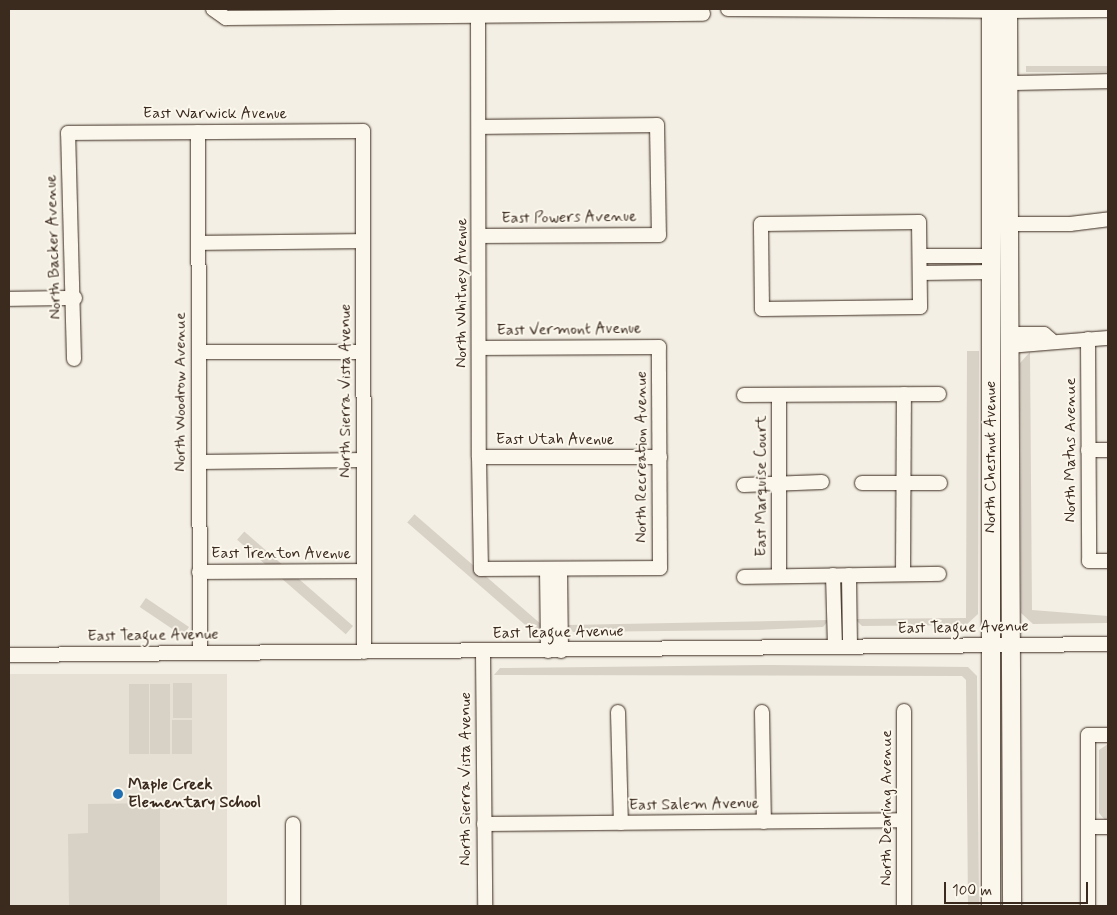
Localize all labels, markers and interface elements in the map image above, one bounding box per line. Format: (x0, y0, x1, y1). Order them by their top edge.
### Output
street label: East Warwick Avenue (141, 104, 289, 124)
street label: North Backer Avenue (42, 175, 66, 319)
street label: East Powers Avenue (502, 207, 636, 229)
street label: North Whitney Avenue (452, 216, 472, 370)
street label: North Sierra Vista Avenue (336, 303, 356, 479)
street label: North Woodrow Avenue (171, 314, 191, 470)
street label: East Vermont Avenue (494, 319, 644, 341)
street label: North Recreation Avenue (632, 372, 652, 542)
street label: North Chestnut Avenue (981, 379, 1001, 535)
street label: North Matus Avenue (1061, 380, 1081, 520)
street label: East Marquise Court (752, 417, 772, 555)
street label: East Utah Avenue (494, 430, 616, 450)
street label: East Trenton Avenue (209, 544, 353, 564)
street label: East Teague Avenue (896, 617, 1030, 639)
street label: East Teague Avenue (491, 622, 625, 644)
street label: East Teague Avenue (86, 625, 220, 647)
street label: North Sierra Vista Avenue (456, 691, 476, 867)
street label: North Dearing Avenue (877, 732, 897, 884)
place label: Maple Creek Elementary School (128, 775, 261, 813)
marker: Maple Creek Elementary School (112, 788, 124, 800)
street label: East Salem Avenue (627, 794, 761, 816)
scale bar (947, 872, 1091, 904)
text: 100 m (952, 881, 992, 901)

